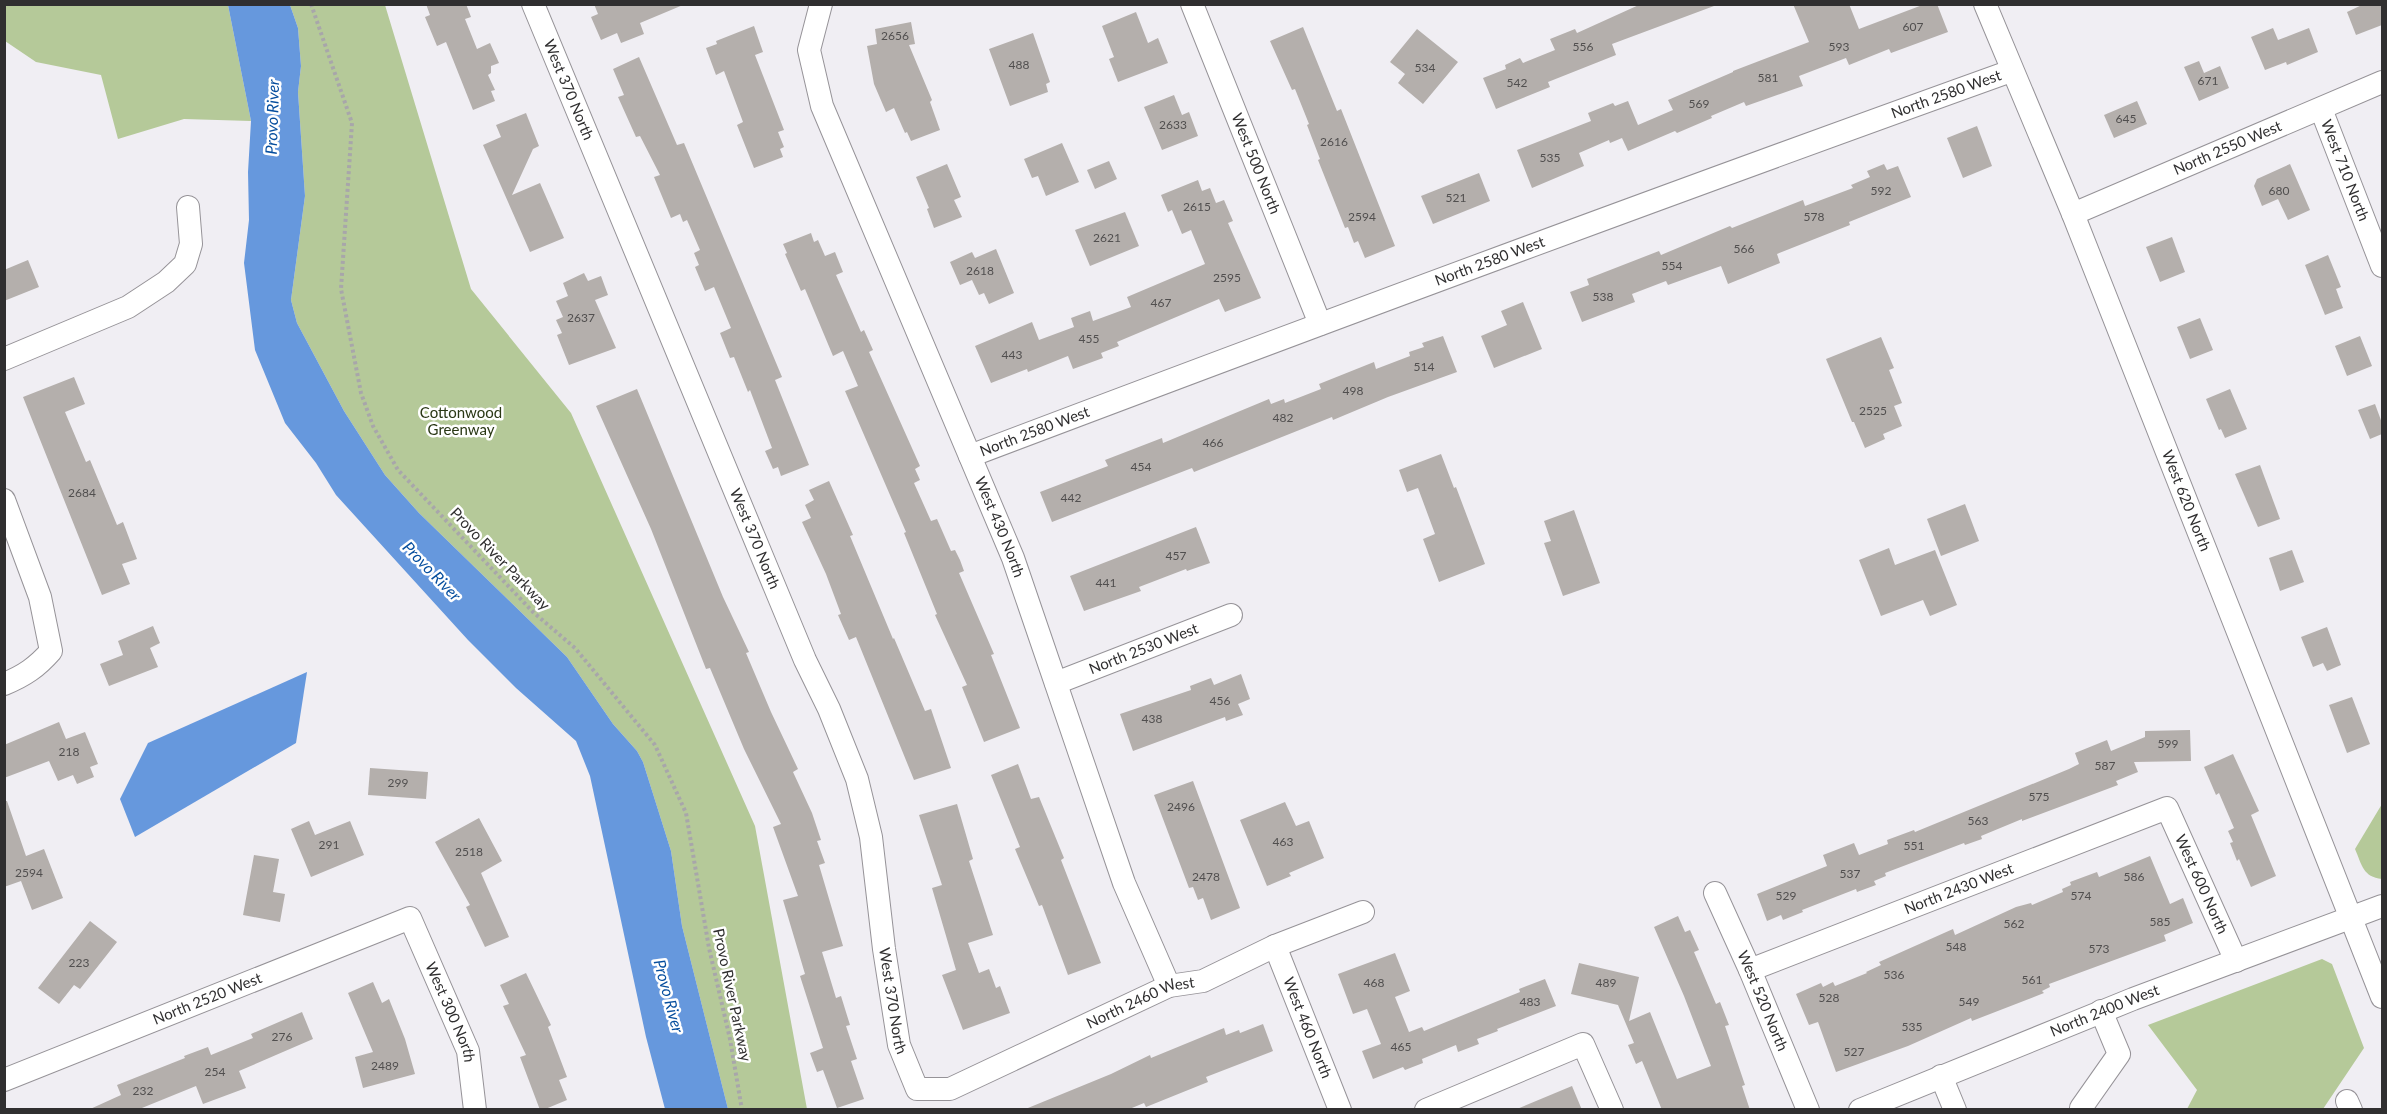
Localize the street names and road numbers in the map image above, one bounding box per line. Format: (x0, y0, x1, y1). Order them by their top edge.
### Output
street label: West 370 North (541, 37, 598, 143)
street label: North 2580 West (1888, 65, 2004, 122)
street label: West 500 North (1229, 110, 1285, 216)
street label: North 2550 West (2170, 116, 2284, 178)
street label: West 710 North (2318, 117, 2374, 223)
street label: North 2580 West (1432, 232, 1547, 289)
street label: North 2580 West (977, 402, 1092, 460)
street label: West 620 North (2159, 447, 2215, 554)
street label: West 430 North (972, 474, 1029, 579)
street label: West 370 North (727, 485, 785, 591)
street label: Provo River Parkway (447, 503, 554, 613)
street label: North 2530 West (1086, 618, 1201, 677)
street label: West 600 North (2172, 831, 2233, 936)
street label: North 2430 West (1901, 858, 2016, 917)
street label: Provo River Parkway (710, 927, 756, 1063)
street label: West 370 North (876, 946, 912, 1056)
street label: West 520 North (1734, 947, 1793, 1053)
street label: West 300 North (422, 959, 479, 1063)
street label: North 2520 West (150, 968, 265, 1028)
street label: North 2460 West (1083, 972, 1196, 1032)
street label: West 460 North (1280, 974, 1336, 1081)
street label: North 2400 West (2047, 980, 2162, 1040)

